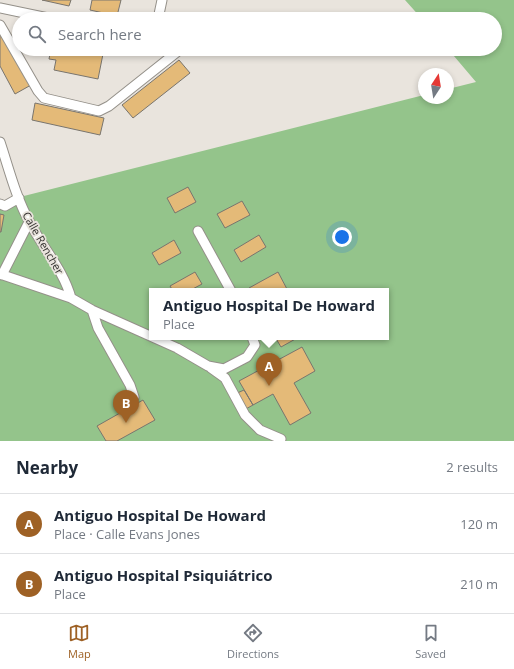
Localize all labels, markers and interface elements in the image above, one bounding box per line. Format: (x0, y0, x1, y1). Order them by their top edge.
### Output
search box (12, 12, 502, 56)
icon: search (26, 23, 48, 45)
text: Search here (58, 24, 142, 44)
north arrow (418, 68, 454, 104)
street label: Calle Rencher (19, 209, 68, 277)
your location (332, 227, 352, 247)
popup (149, 288, 389, 340)
text: Antiguo Hospital De Howard (163, 295, 375, 315)
text: Place (163, 315, 195, 333)
pin: A (256, 353, 282, 386)
pin: B (113, 390, 139, 423)
text: Nearby (16, 456, 78, 479)
text: 2 results (446, 458, 498, 476)
text: Antiguo Hospital De Howard (54, 505, 266, 525)
text: A (25, 515, 33, 533)
text: 120 m (460, 515, 498, 533)
text: Place · Calle Evans Jones (54, 525, 200, 543)
text: Antiguo Hospital Psiquiátrico (54, 565, 273, 585)
text: B (25, 575, 33, 593)
text: 210 m (460, 575, 498, 593)
text: Place (54, 585, 86, 603)
tab: Map (68, 622, 91, 661)
tab: Directions (227, 622, 279, 661)
tab: Saved (415, 622, 446, 661)

